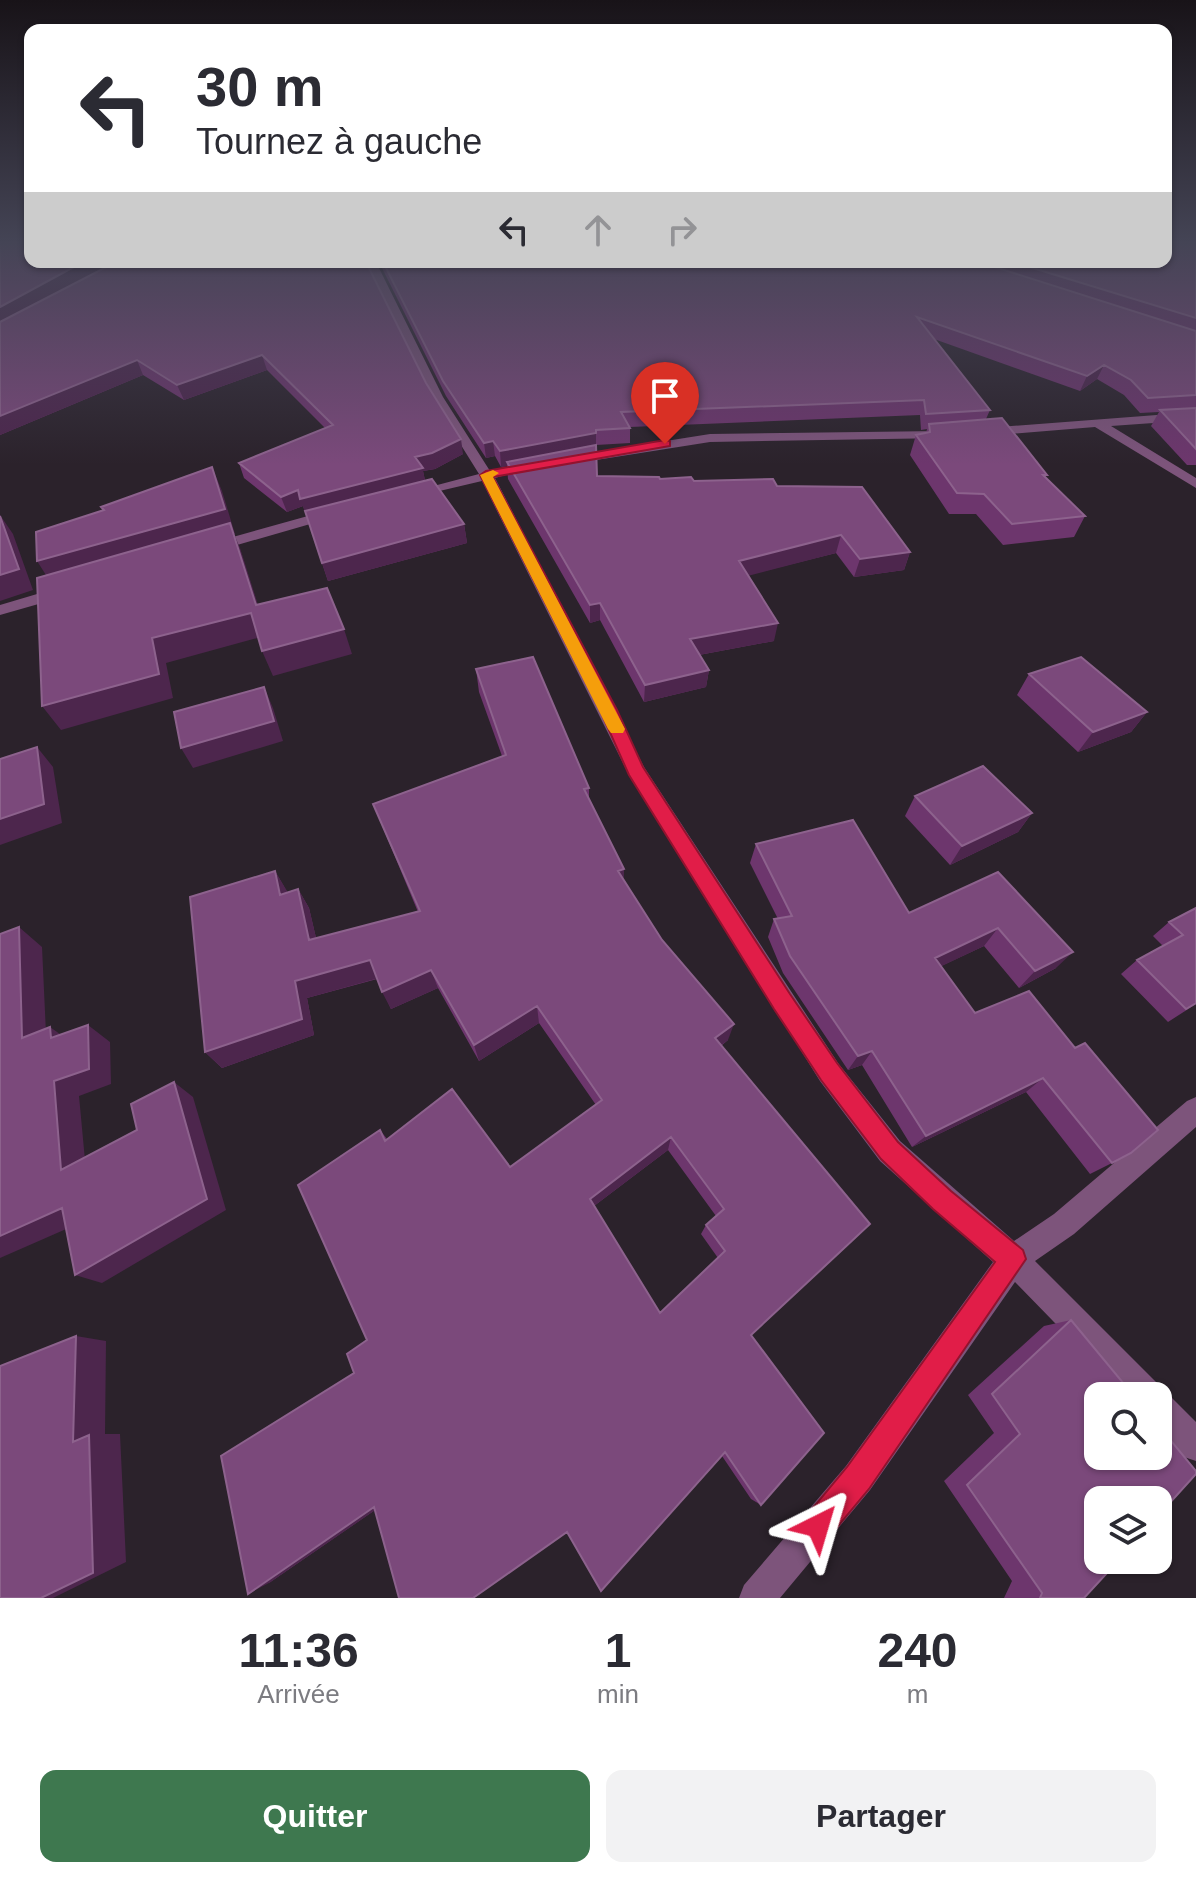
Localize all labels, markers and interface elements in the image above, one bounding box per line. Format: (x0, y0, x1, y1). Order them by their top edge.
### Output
text: 30 m (196, 55, 324, 118)
icon: left (64, 56, 168, 160)
text: Tournez à gauche (196, 121, 482, 162)
icon: left (492, 208, 536, 252)
icon: ahead (576, 208, 620, 252)
icon: right (660, 208, 704, 252)
pin (631, 362, 699, 444)
icon: arrive (643, 374, 687, 418)
map controls (1084, 1382, 1172, 1574)
button: search (1084, 1382, 1172, 1470)
position arrow (776, 1484, 860, 1568)
button: layers (1084, 1486, 1172, 1574)
text: 11:36 (238, 1624, 359, 1677)
text: 1 (605, 1624, 631, 1677)
text: 240 (877, 1624, 958, 1677)
text: Arrivée (257, 1679, 340, 1709)
text: min (597, 1679, 639, 1709)
text: m (907, 1679, 928, 1709)
button: Quitter (40, 1770, 590, 1862)
button: Partager (606, 1770, 1156, 1862)

